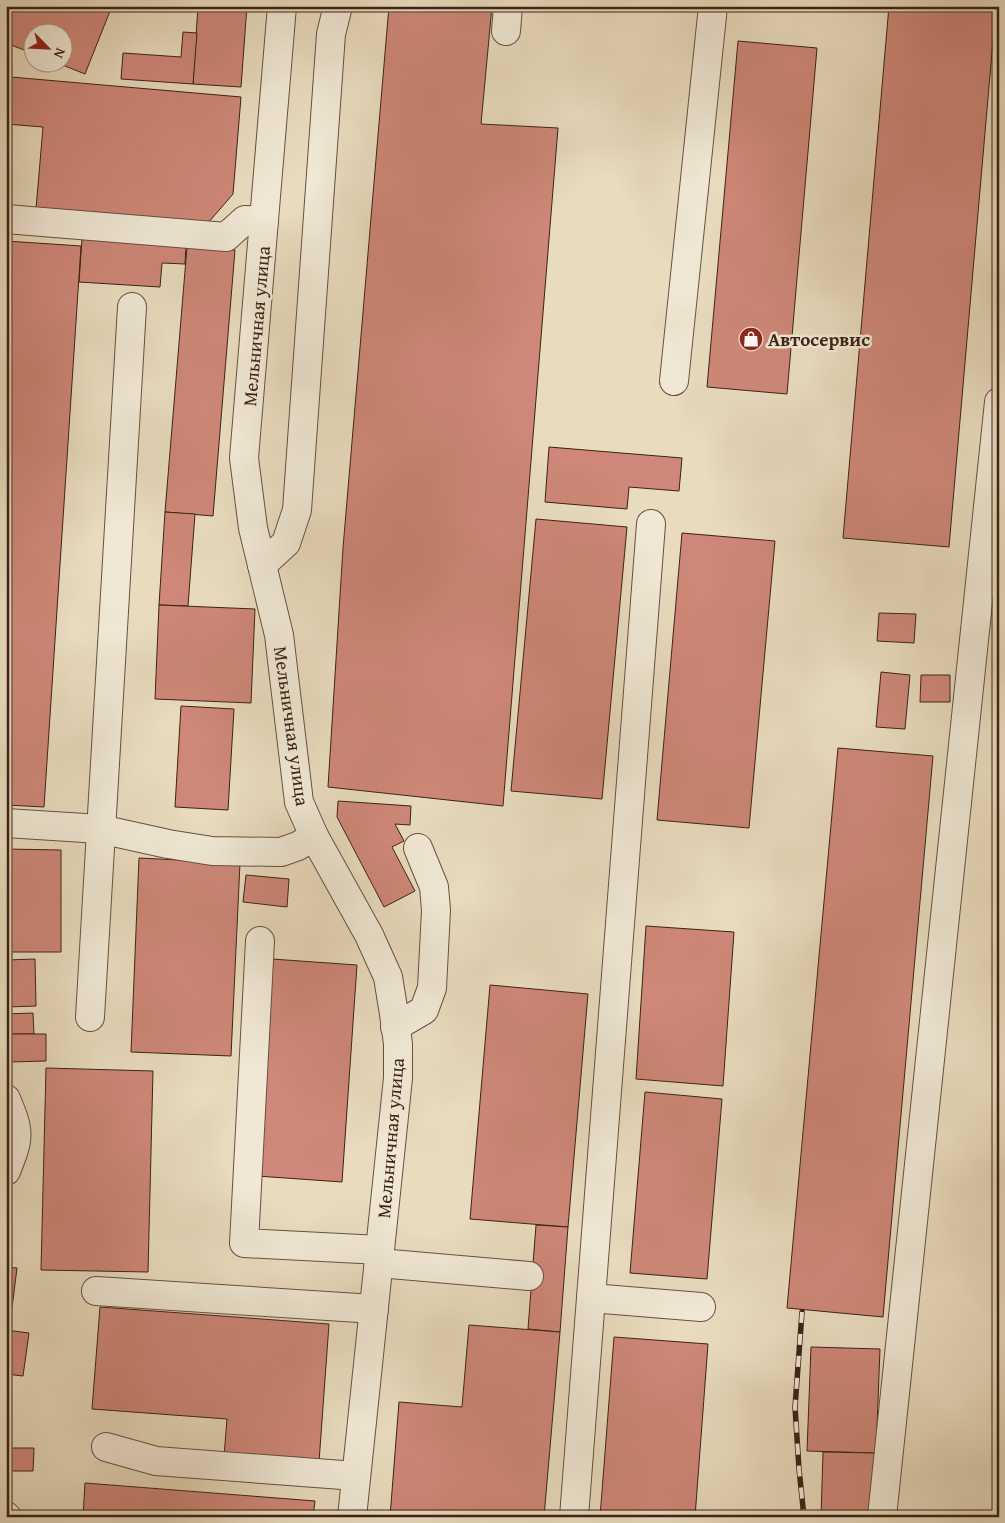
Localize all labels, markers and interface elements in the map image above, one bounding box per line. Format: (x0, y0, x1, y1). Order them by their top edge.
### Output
north arrow (22, 22, 72, 72)
text: N (49, 45, 71, 62)
street label: Мельничная улица (235, 245, 277, 407)
place label: Автосервис (768, 325, 870, 353)
shop icon: Автосервис (738, 326, 764, 352)
street label: Мельничная улица (267, 644, 317, 808)
street label: Мельничная улица (369, 1057, 411, 1219)

